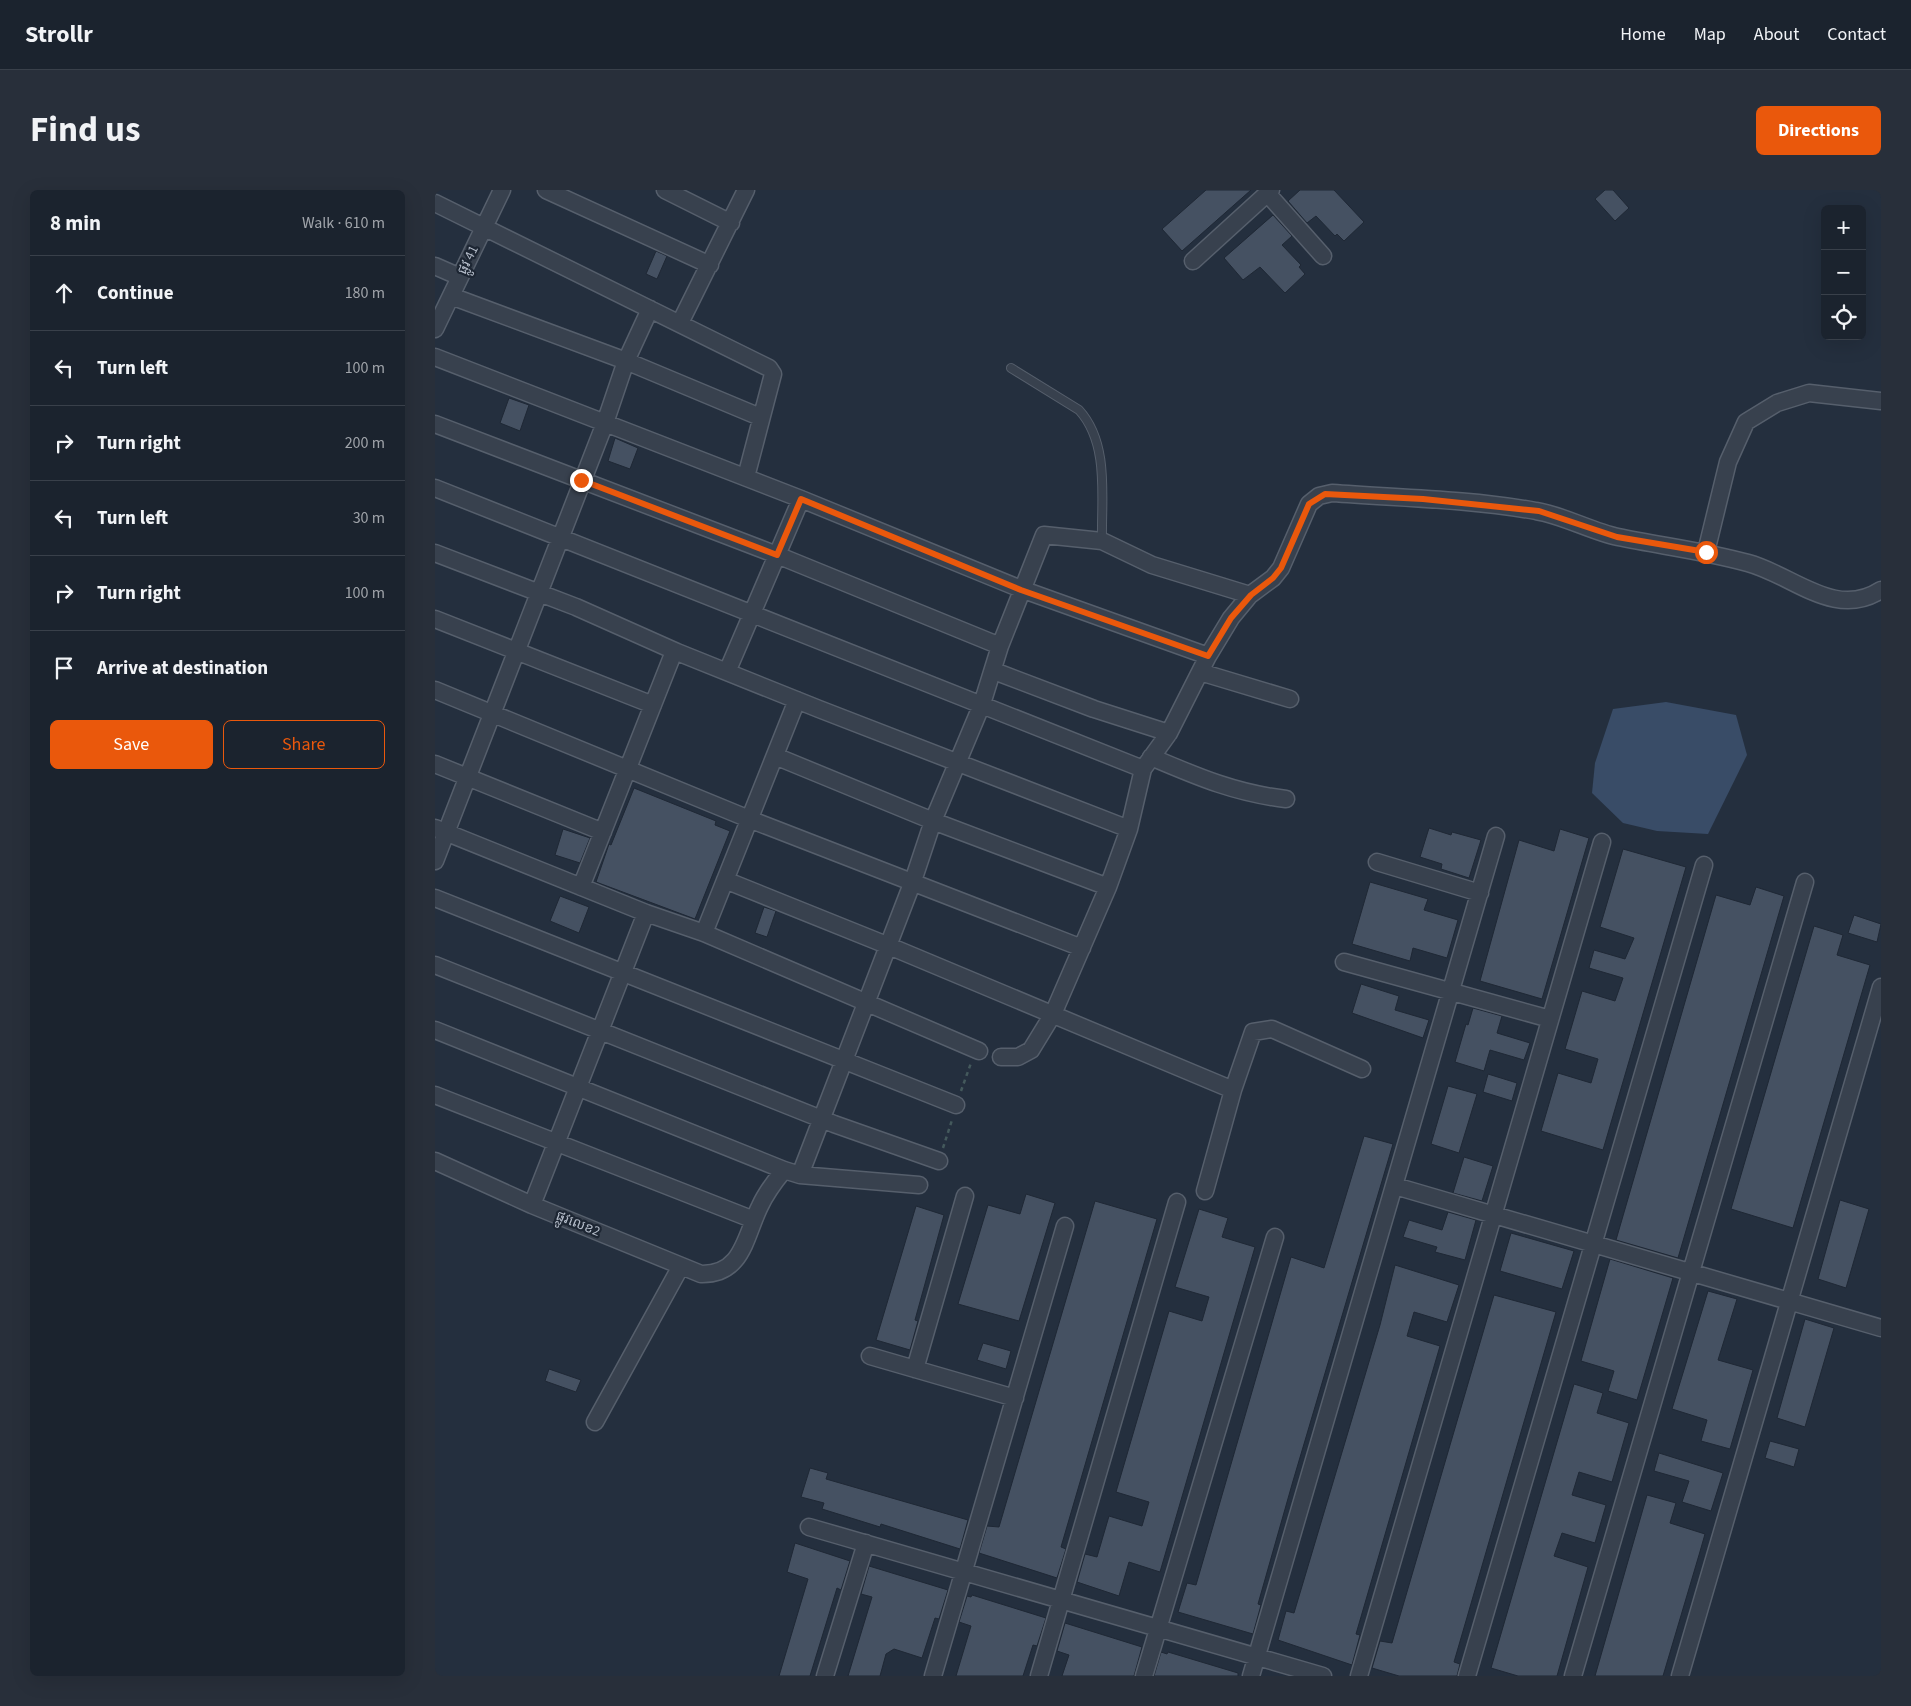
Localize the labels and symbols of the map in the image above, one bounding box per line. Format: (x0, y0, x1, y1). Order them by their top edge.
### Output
street label: ផ្លូវ 41 (452, 242, 485, 278)
route end (570, 469, 593, 492)
route start (1695, 541, 1718, 564)
street label: ផ្លូវលេខ2 (552, 1206, 603, 1243)

